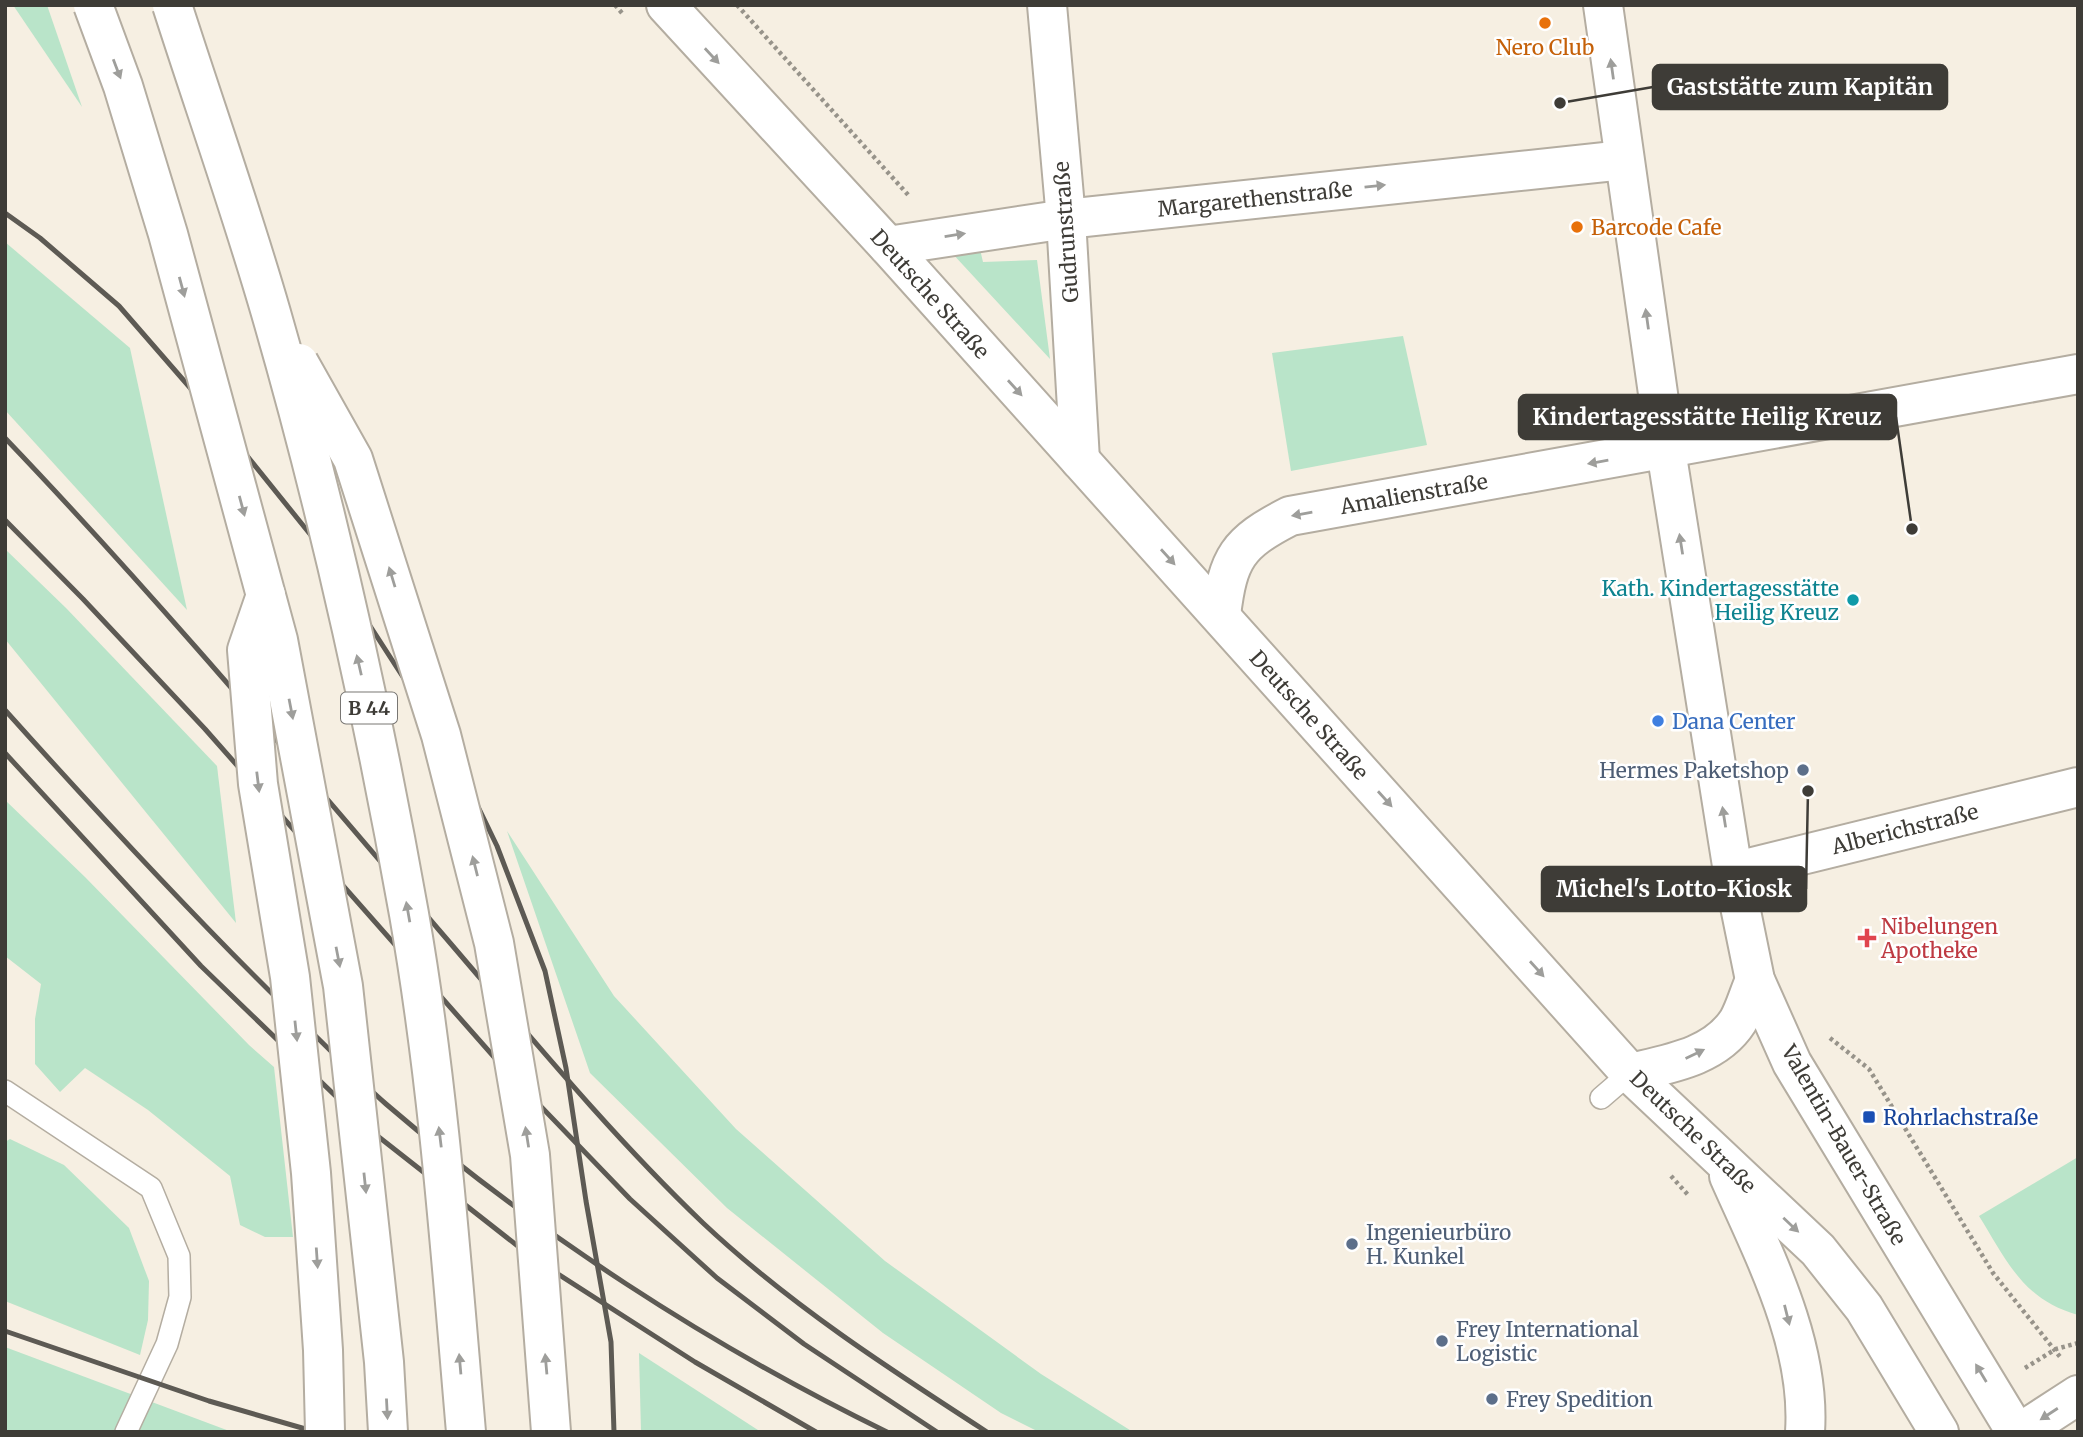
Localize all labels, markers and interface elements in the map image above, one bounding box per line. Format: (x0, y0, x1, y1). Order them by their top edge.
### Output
marker: Nero Club (1537, 15, 1553, 31)
place label: Nero Club (1496, 34, 1594, 61)
one-way arrow (704, 47, 720, 64)
one-way arrow (1606, 58, 1617, 80)
one-way arrow (112, 59, 123, 80)
callout: Gaststätte zum Kapitän (1653, 65, 1947, 109)
text: Gaststätte zum Kapitän (1667, 72, 1933, 101)
street label: Gudrunstraße (1048, 160, 1084, 303)
street label: Margarethenstraße (1156, 175, 1354, 223)
one-way arrow (1365, 180, 1387, 191)
place label: Barcode Cafe (1591, 214, 1722, 241)
marker: Barcode Cafe (1569, 219, 1585, 235)
street label: Deutsche Straße (865, 224, 995, 364)
one-way arrow (944, 230, 966, 241)
one-way arrow (178, 277, 188, 298)
one-way arrow (1641, 308, 1652, 330)
one-way arrow (1007, 379, 1023, 397)
callout: Kindertagesstätte Heilig Kreuz (1519, 395, 1896, 439)
text: Kindertagesstätte Heilig Kreuz (1532, 402, 1882, 431)
one-way arrow (1587, 456, 1609, 467)
street label: Amalienstraße (1337, 468, 1490, 520)
one-way arrow (237, 496, 248, 518)
one-way arrow (1291, 509, 1313, 520)
one-way arrow (1675, 533, 1686, 555)
one-way arrow (1159, 548, 1175, 565)
one-way arrow (386, 566, 396, 587)
place label: Kath. Kindertagesstätte Heilig Kreuz (1602, 575, 1839, 626)
marker: Kath. Kindertagesstätte Heilig Kreuz (1845, 592, 1861, 608)
street label: Deutsche Straße (1244, 645, 1374, 785)
one-way arrow (354, 654, 365, 676)
road number: B 44 (341, 692, 397, 723)
one-way arrow (286, 698, 297, 720)
place label: Dana Center (1672, 708, 1795, 735)
marker: Dana Center (1650, 713, 1666, 729)
place label: Hermes Paketshop (1599, 757, 1789, 784)
marker: Hermes Paketshop (1795, 762, 1811, 778)
one-way arrow (253, 771, 264, 793)
one-way arrow (1377, 790, 1393, 808)
street label: Alberichstraße (1828, 798, 1981, 860)
one-way arrow (1718, 806, 1729, 828)
one-way arrow (469, 855, 480, 877)
callout: Michel's Lotto-Kiosk (1542, 867, 1806, 911)
text: Michel's Lotto-Kiosk (1556, 874, 1792, 903)
one-way arrow (402, 901, 413, 923)
place label: Nibelungen Apotheke (1880, 913, 1998, 964)
marker: Nibelungen Apotheke (1859, 930, 1875, 946)
one-way arrow (333, 946, 344, 968)
one-way arrow (1529, 960, 1545, 978)
one-way arrow (290, 1020, 301, 1042)
street label: Valentin-Bauer-Straße (1775, 1039, 1912, 1250)
one-way arrow (1685, 1049, 1705, 1060)
street label: Deutsche Straße (1624, 1065, 1762, 1199)
place label: Rohrlachstraße (1883, 1104, 2038, 1131)
marker: Rohrlachstraße (1861, 1109, 1877, 1125)
one-way arrow (434, 1126, 445, 1148)
one-way arrow (521, 1126, 532, 1148)
one-way arrow (359, 1172, 370, 1194)
one-way arrow (1782, 1216, 1799, 1232)
place label: Ingenieurbüro H. Kunkel (1366, 1219, 1511, 1270)
marker: Ingenieurbüro H. Kunkel (1344, 1236, 1360, 1252)
one-way arrow (311, 1247, 322, 1269)
one-way arrow (1782, 1304, 1793, 1326)
place label: Frey International Logistic (1456, 1316, 1639, 1367)
marker: Frey International Logistic (1434, 1333, 1450, 1349)
one-way arrow (540, 1352, 551, 1374)
one-way arrow (454, 1353, 465, 1375)
one-way arrow (1974, 1364, 1987, 1383)
place label: Frey Spedition (1506, 1386, 1653, 1413)
marker: Frey Spedition (1484, 1391, 1500, 1407)
one-way arrow (381, 1398, 392, 1420)
one-way arrow (2040, 1407, 2059, 1420)

